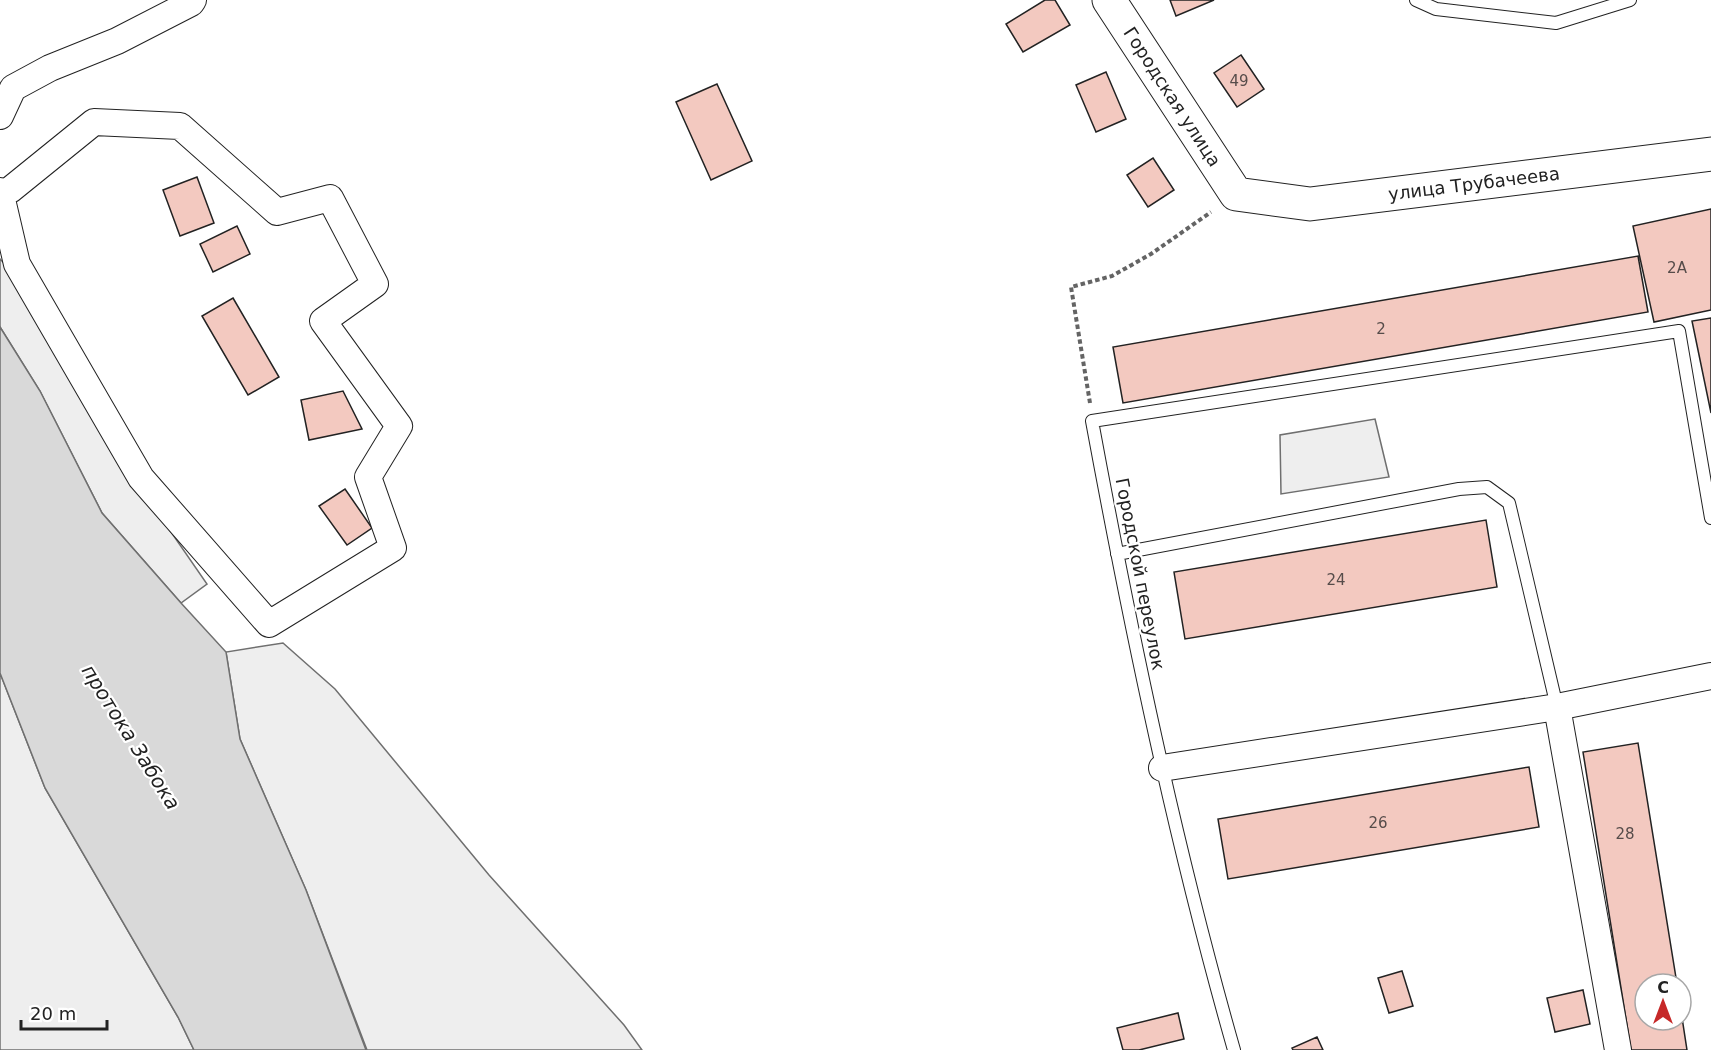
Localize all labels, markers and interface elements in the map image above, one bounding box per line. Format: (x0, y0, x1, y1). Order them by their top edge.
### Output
street label: Городская улица (1119, 23, 1225, 171)
house number: 49 (1229, 72, 1249, 90)
street label: улица Трубачеева (1387, 163, 1561, 204)
house number: 2А (1667, 259, 1688, 277)
house number: 2 (1376, 320, 1386, 338)
street label: Городской переулок (1112, 476, 1169, 672)
house number: 24 (1326, 571, 1346, 589)
water label: протока Забока (77, 660, 185, 814)
house number: 26 (1368, 814, 1388, 832)
house number: 28 (1615, 825, 1635, 843)
north arrow (1633, 972, 1693, 1032)
text: С (1657, 978, 1669, 997)
scale bar (21, 993, 106, 1031)
text: 20 m (30, 1003, 76, 1024)

